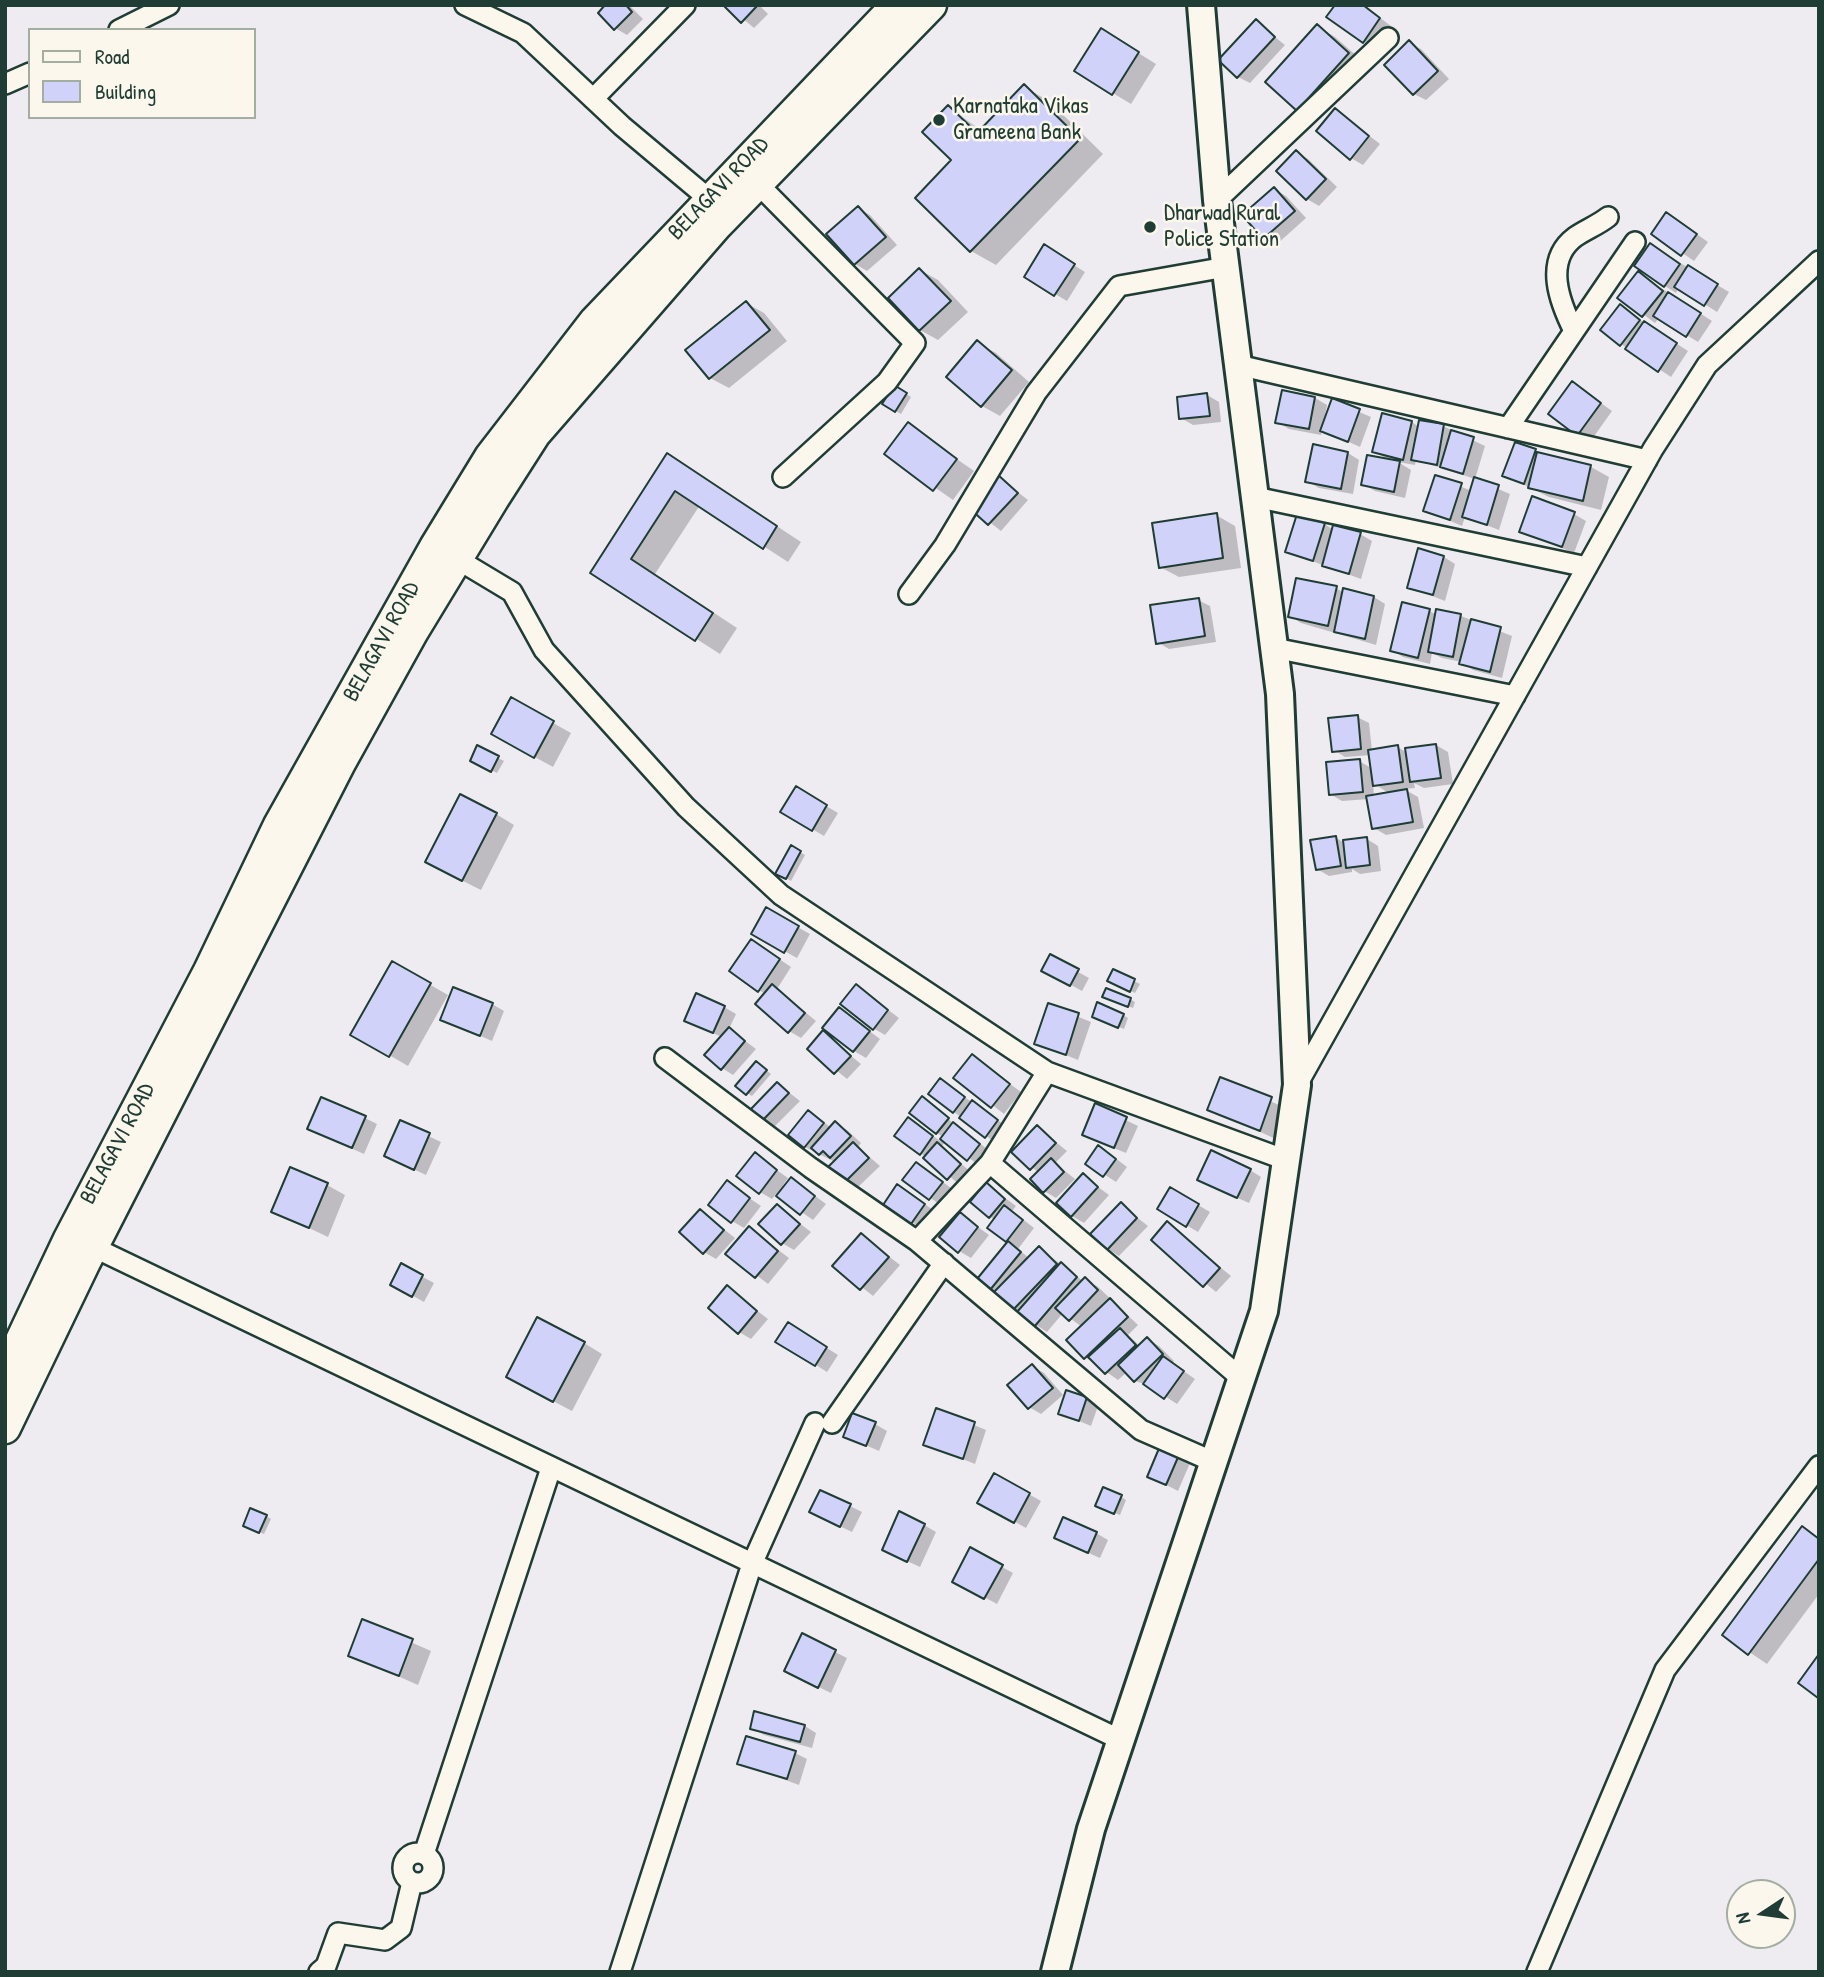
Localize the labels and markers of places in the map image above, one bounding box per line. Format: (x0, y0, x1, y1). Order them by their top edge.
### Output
place label: Karnataka Vikas Grameena Bank (953, 93, 1089, 147)
marker: Karnataka Vikas Grameena Bank (931, 112, 947, 128)
place label: Dharwad Rural Police Station (1164, 200, 1280, 254)
marker: Dharwad Rural Police Station (1142, 219, 1158, 235)

